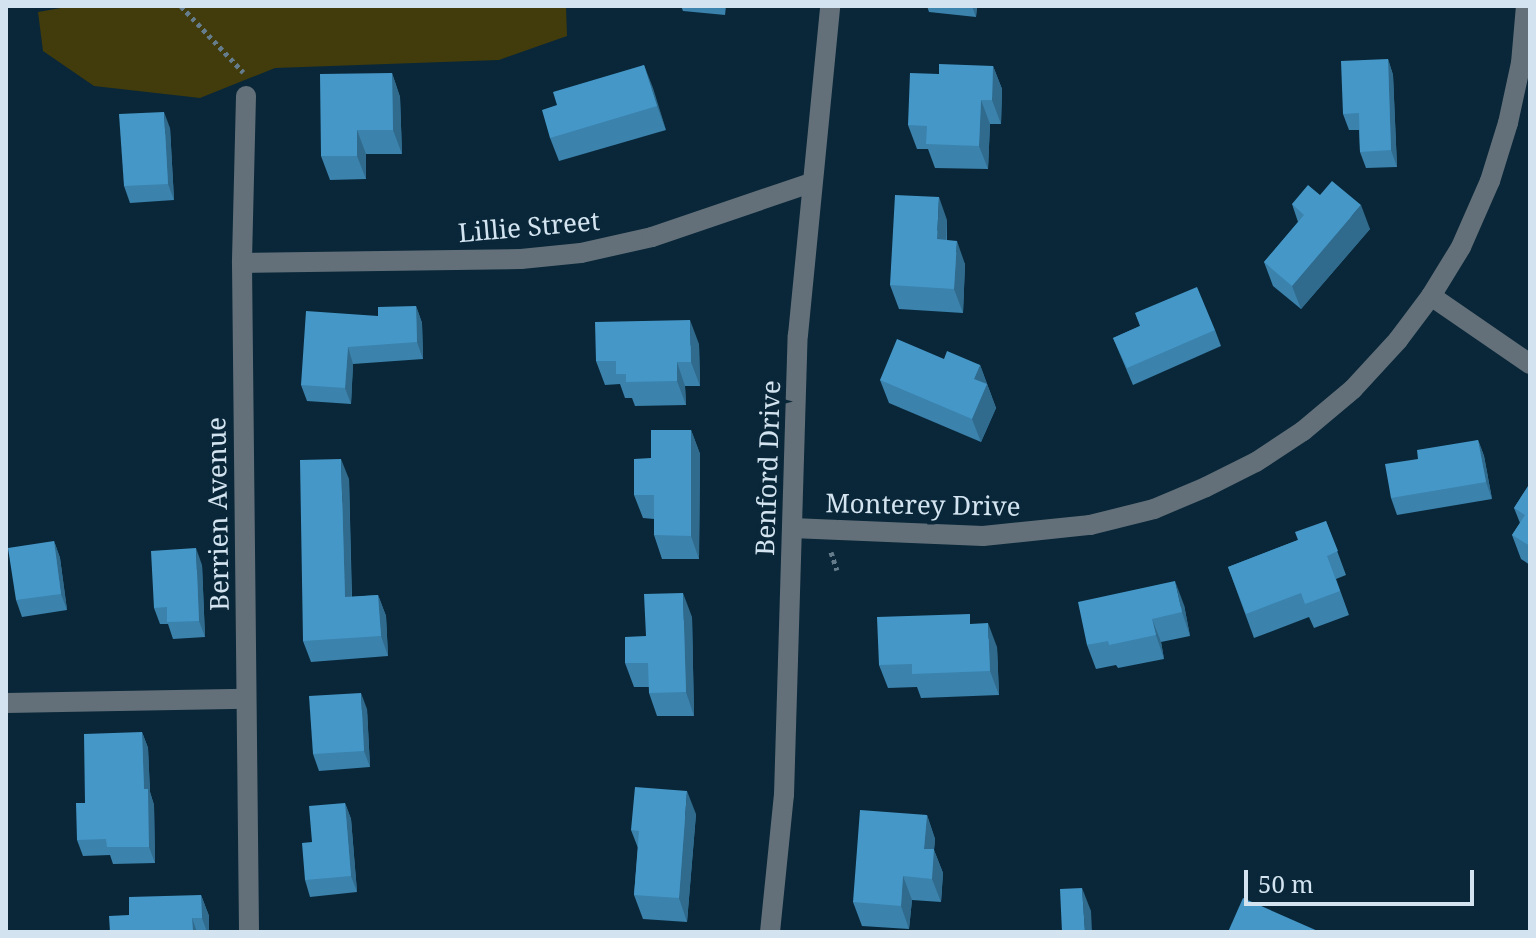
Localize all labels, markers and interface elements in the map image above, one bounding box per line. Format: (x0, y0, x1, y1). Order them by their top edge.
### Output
street label: Lillie Street (457, 205, 601, 249)
street label: Benford Drive (749, 380, 787, 556)
street label: Berrien Avenue (201, 417, 235, 611)
street label: Monterey Drive (825, 488, 1021, 522)
scale bar (1248, 854, 1478, 904)
text: 50 m (1258, 867, 1314, 900)

